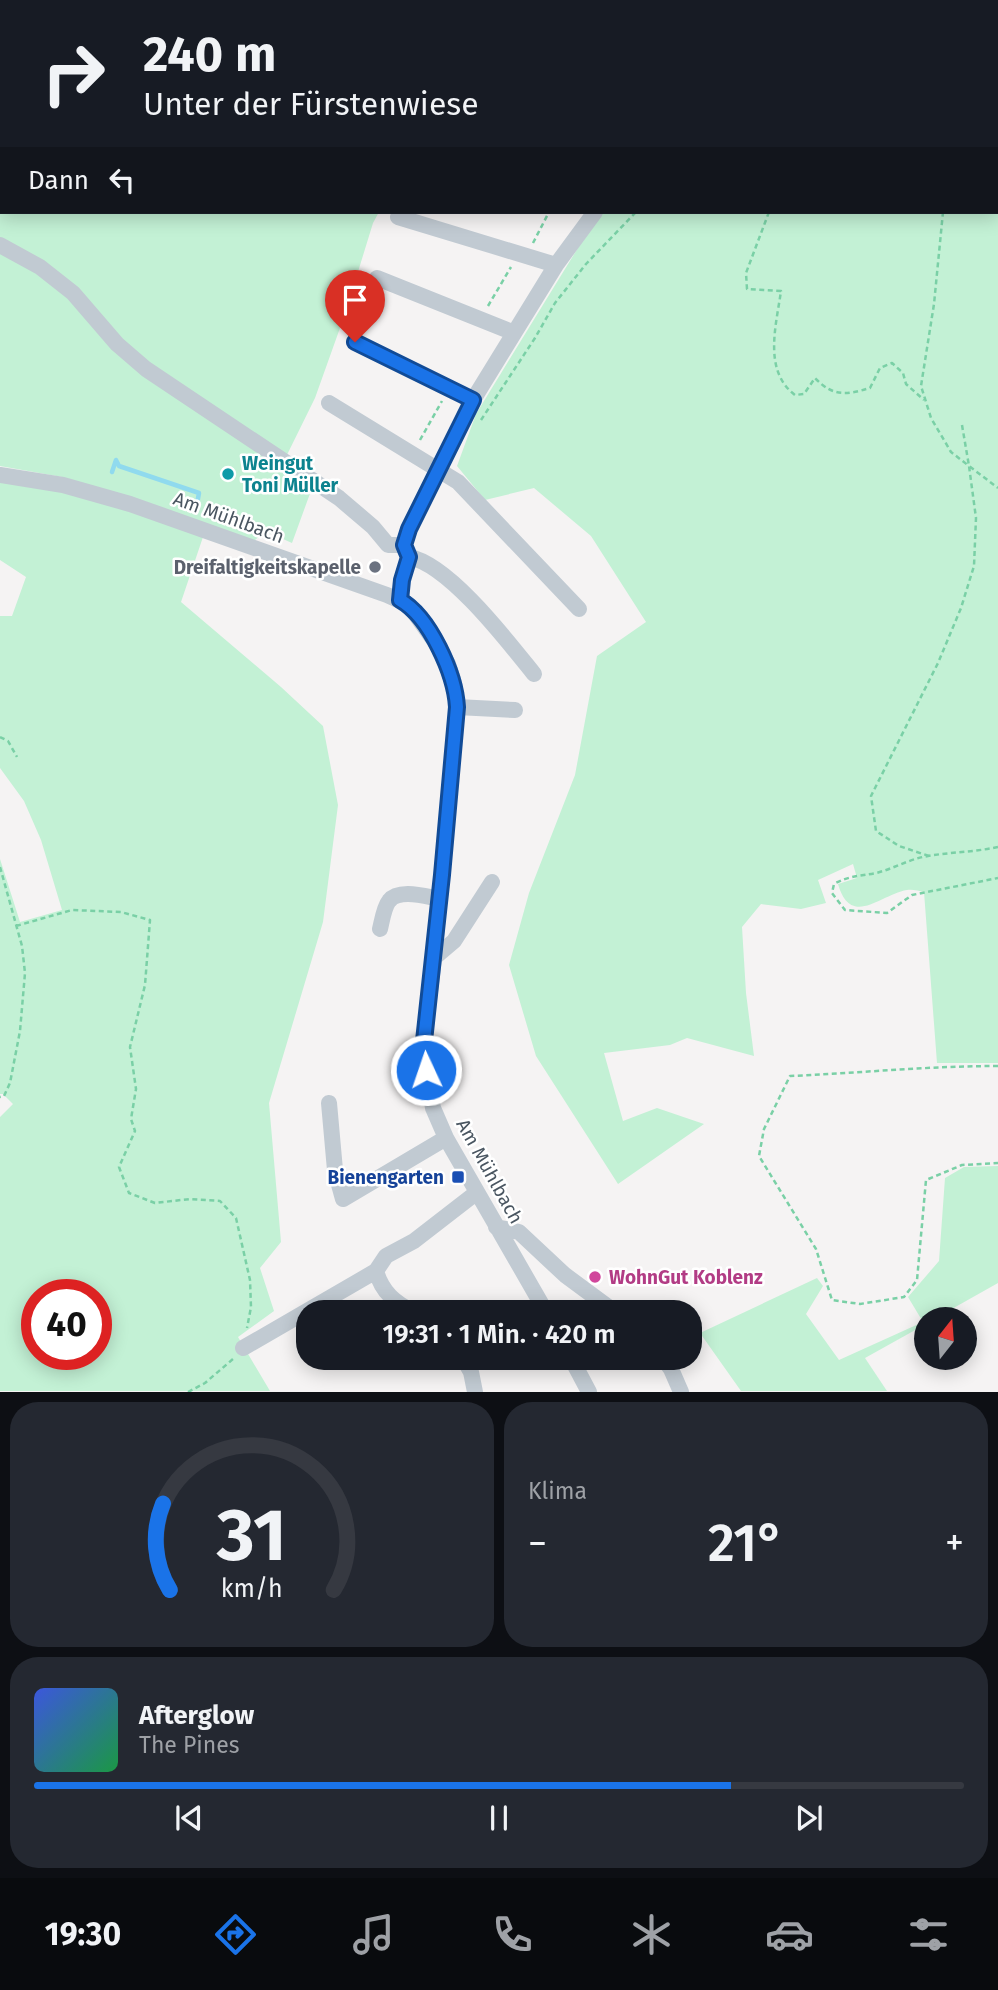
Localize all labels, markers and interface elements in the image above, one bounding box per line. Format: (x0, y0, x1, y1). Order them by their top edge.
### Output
text: 240 m (143, 25, 276, 84)
icon: right (28, 28, 119, 119)
text: Unter der Fürstenwiese (143, 85, 479, 123)
icon: left (103, 161, 141, 199)
text: Dann (28, 165, 89, 196)
pin (325, 270, 385, 342)
icon: arrive (336, 281, 374, 319)
place label: Weingut Toni Müller (242, 452, 339, 497)
marker: Weingut Toni Müller (220, 466, 236, 482)
street label: Am Mühlbach (170, 487, 287, 548)
place label: Dreifaltigkeitskapelle (174, 556, 361, 579)
marker: Dreifaltigkeitskapelle (367, 559, 383, 575)
position arrow (389, 1033, 463, 1107)
street label: Am Mühlbach (451, 1115, 528, 1228)
place label: Bienengarten (328, 1166, 444, 1189)
marker: Bienengarten (450, 1169, 466, 1185)
place label: WohnGut Koblenz (609, 1266, 763, 1289)
marker: WohnGut Koblenz (587, 1269, 603, 1285)
speed limit sign: 40 (21, 1279, 112, 1370)
north arrow (914, 1307, 976, 1370)
map controls (914, 1307, 977, 1370)
text: 19:31 · 1 Min. · 420 m (382, 1319, 616, 1350)
text: Klima (528, 1477, 587, 1505)
text: 31 (216, 1493, 287, 1580)
text: 21° (708, 1512, 784, 1575)
text: − (528, 1520, 547, 1566)
text: + (945, 1520, 964, 1566)
text: km/h (221, 1574, 283, 1604)
text: Afterglow (139, 1700, 254, 1731)
text: The Pines (139, 1731, 240, 1759)
icon: previous (170, 1799, 208, 1837)
icon: pause (480, 1799, 518, 1837)
icon: next (790, 1799, 828, 1837)
icon: directions (211, 1910, 260, 1959)
icon: music (349, 1910, 398, 1959)
icon: phone (488, 1910, 537, 1959)
icon: climate (627, 1910, 676, 1959)
icon: car (765, 1910, 814, 1959)
icon: filters (904, 1910, 953, 1959)
text: 19:30 (45, 1915, 121, 1953)

